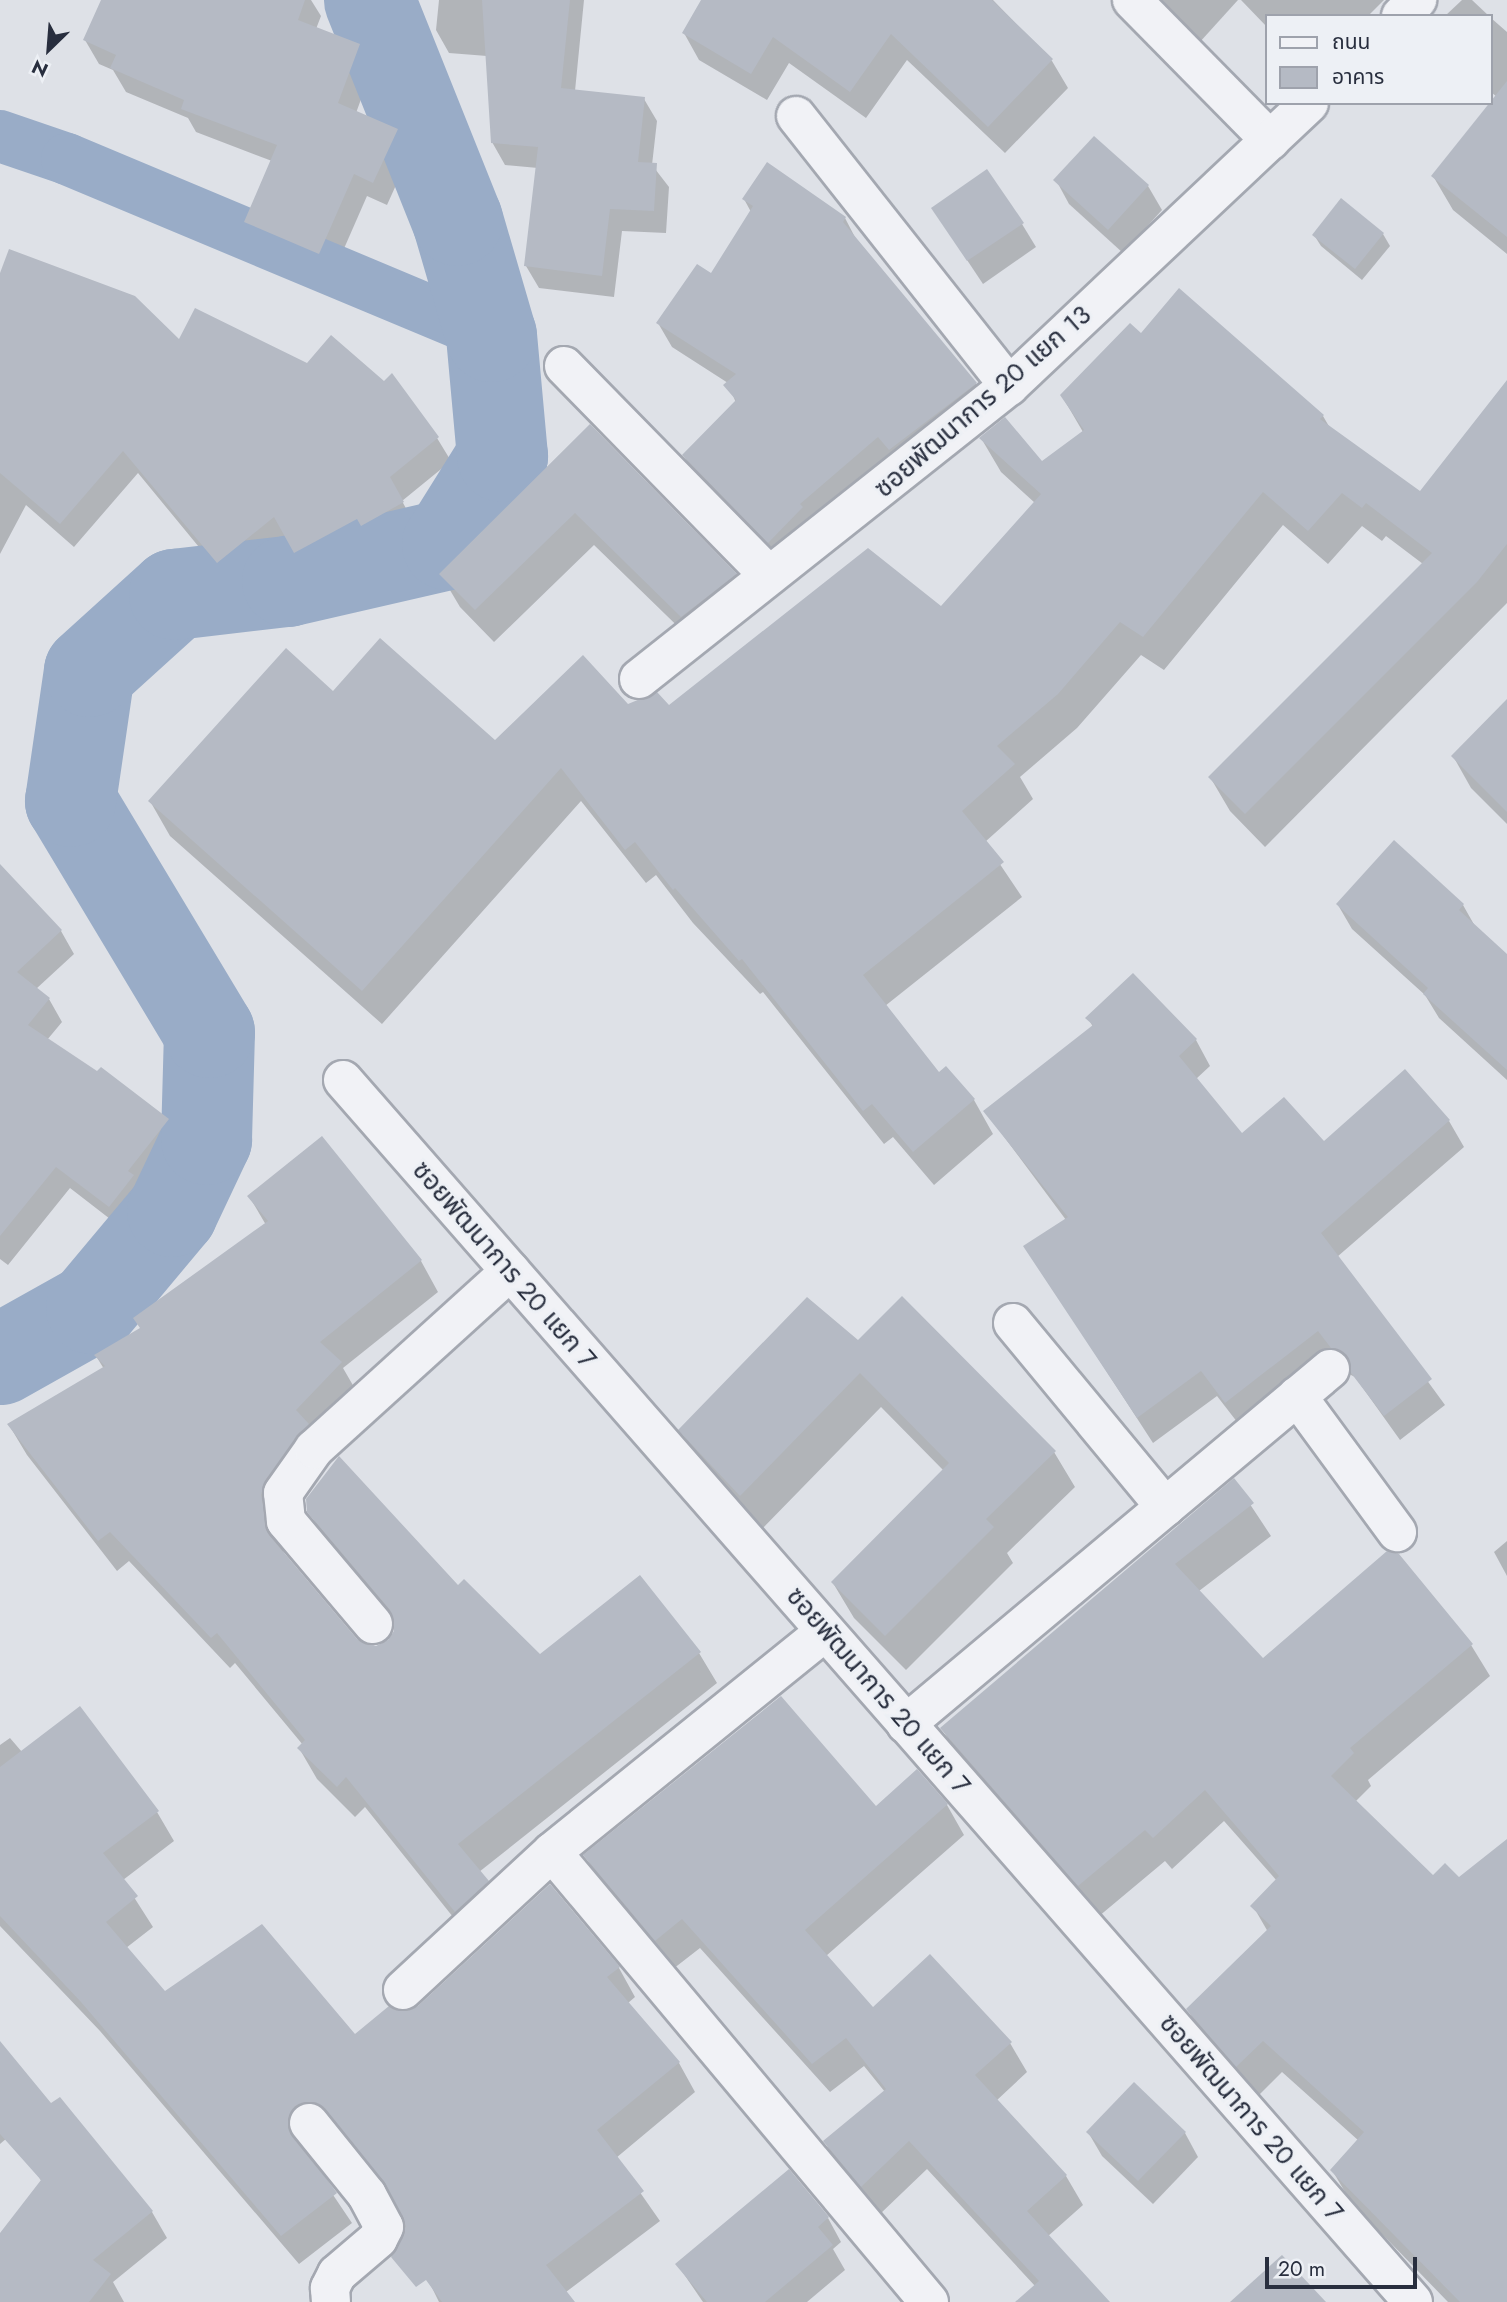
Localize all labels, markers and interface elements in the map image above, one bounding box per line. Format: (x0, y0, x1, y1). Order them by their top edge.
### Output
north arrow (14, 14, 84, 84)
legend (1266, 14, 1493, 105)
text: ถนน (1332, 27, 1370, 57)
text: N (27, 53, 52, 84)
text: อาคาร (1332, 62, 1384, 92)
street label: ซอยพัฒนาการ 20 แยก 13 (868, 300, 1098, 504)
street label: ซอยพัฒนาการ 20 แยก 7 (406, 1155, 602, 1375)
street label: ซอยพัฒนาการ 20 แยก 7 (780, 1581, 976, 1801)
street label: ซอยพัฒนาการ 20 แยก 7 (1153, 2008, 1349, 2228)
scale bar (1269, 2242, 1421, 2286)
text: 20 m (1278, 2254, 1325, 2284)

